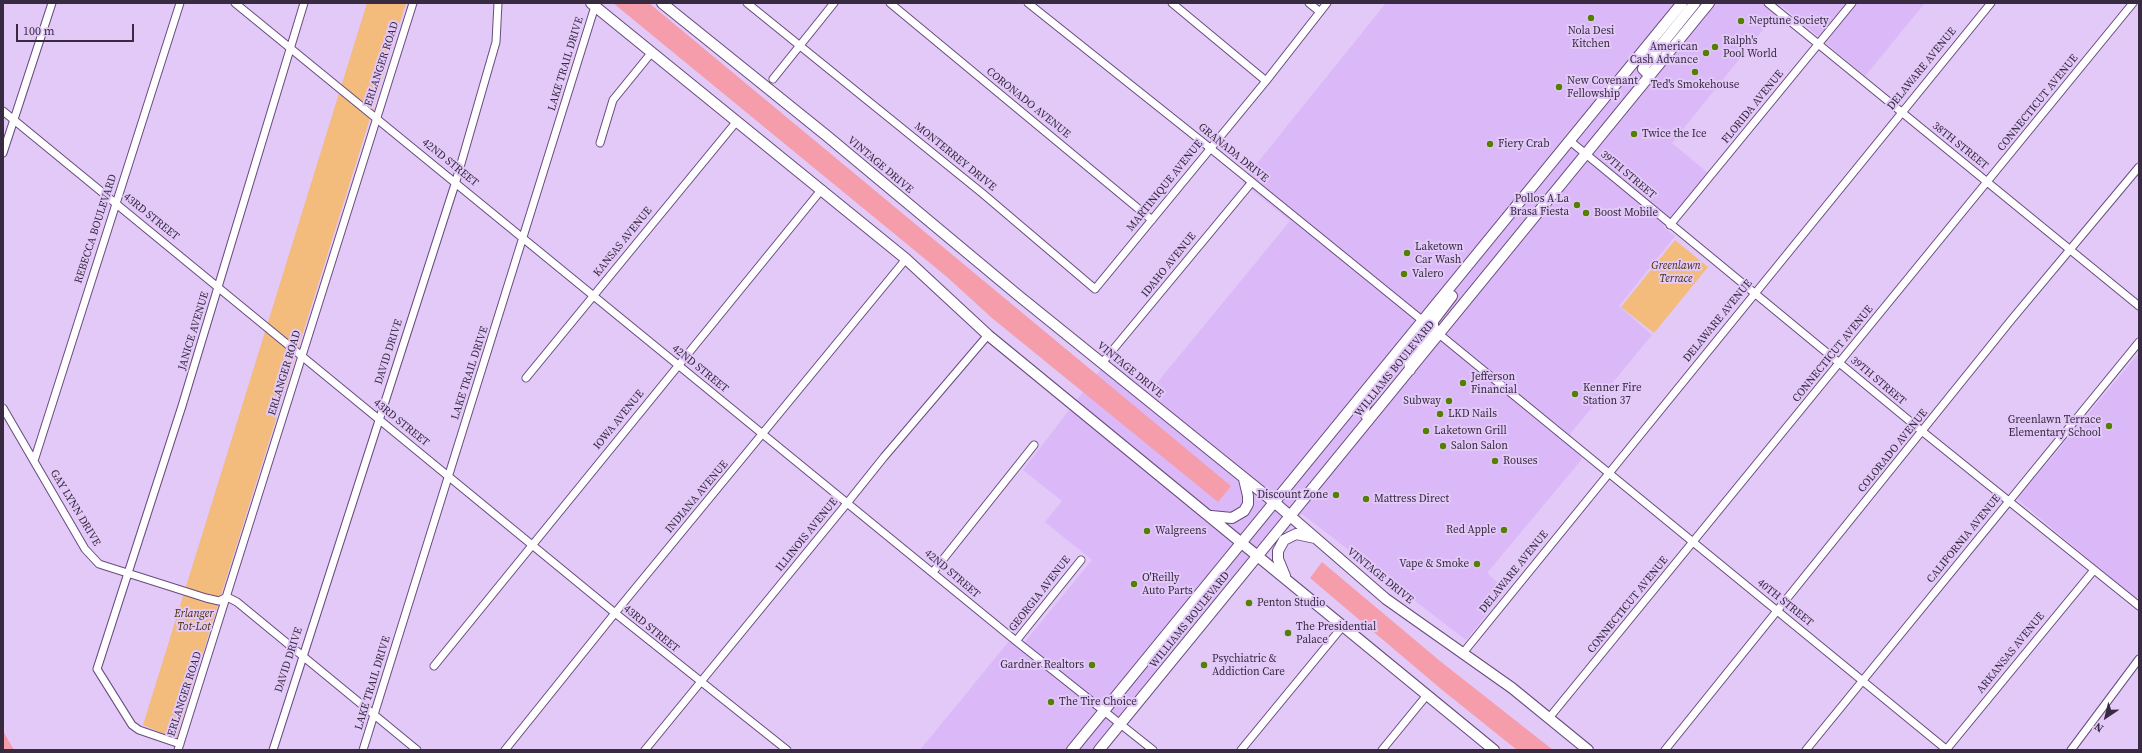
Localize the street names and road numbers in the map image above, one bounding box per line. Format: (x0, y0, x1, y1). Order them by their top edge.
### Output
street label: LAKE TRAIL DRIVE (545, 16, 587, 112)
street label: ERLANGER ROAD (362, 20, 402, 108)
street label: DELAWARE AVENUE (1885, 25, 1959, 113)
street label: CONNECTICUT AVENUE (1995, 52, 2081, 154)
street label: CORONADO AVENUE (983, 65, 1073, 141)
street label: FLORIDA AVENUE (1719, 68, 1787, 146)
street label: 38TH STREET (1929, 119, 1991, 173)
street label: MONTERREY DRIVE (911, 120, 999, 194)
street label: GRANADA DRIVE (1195, 121, 1271, 185)
street label: VINTAGE DRIVE (844, 134, 916, 196)
street label: 42ND STREET (419, 136, 481, 190)
street label: MARTINIQUE AVENUE (1124, 138, 1206, 234)
street label: 39TH STREET (1598, 148, 1658, 202)
street label: REBECCA BOULEVARD (72, 173, 120, 285)
street label: 43RD STREET (121, 191, 181, 243)
street label: KANSAS AVENUE (591, 204, 655, 280)
street label: IDAHO AVENUE (1139, 230, 1199, 300)
street label: DELAWARE AVENUE (1681, 277, 1755, 365)
street label: JANICE AVENUE (176, 290, 212, 372)
street label: CONNECTICUT AVENUE (1790, 303, 1876, 405)
street label: DAVID DRIVE (372, 318, 406, 386)
street label: WILLIAMS BOULEVARD (1352, 318, 1438, 420)
street label: LAKE TRAIL DRIVE (449, 325, 491, 421)
street label: ERLANGER ROAD (266, 329, 304, 417)
street label: VINTAGE DRIVE (1094, 339, 1166, 401)
street label: 42ND STREET (669, 342, 731, 396)
street label: 39TH STREET (1848, 354, 1908, 408)
street label: IOWA AVENUE (591, 388, 647, 452)
street label: 43RD STREET (371, 397, 431, 449)
street label: COLORADO AVENUE (1855, 407, 1931, 495)
street label: INDIANA AVENUE (663, 458, 731, 536)
street label: GAY LYNN DRIVE (47, 467, 103, 549)
street label: CALIFORNIA AVENUE (1924, 492, 2004, 586)
street label: ILLINOIS AVENUE (773, 496, 841, 574)
street label: DELAWARE AVENUE (1477, 528, 1551, 616)
street label: VINTAGE DRIVE (1344, 545, 1416, 607)
street label: 42ND STREET (921, 547, 983, 601)
street label: GEORGIA AVENUE (1006, 554, 1074, 634)
street label: CONNECTICUT AVENUE (1585, 554, 1671, 656)
street label: WILLIAMS BOULEVARD (1147, 569, 1233, 671)
street label: 40TH STREET (1754, 576, 1816, 630)
street label: 43RD STREET (621, 603, 681, 655)
street label: ARKANSAS AVENUE (1974, 610, 2048, 696)
street label: DAVID DRIVE (272, 626, 306, 694)
street label: LAKE TRAIL DRIVE (352, 635, 394, 731)
street label: ERLANGER ROAD (165, 650, 205, 738)

